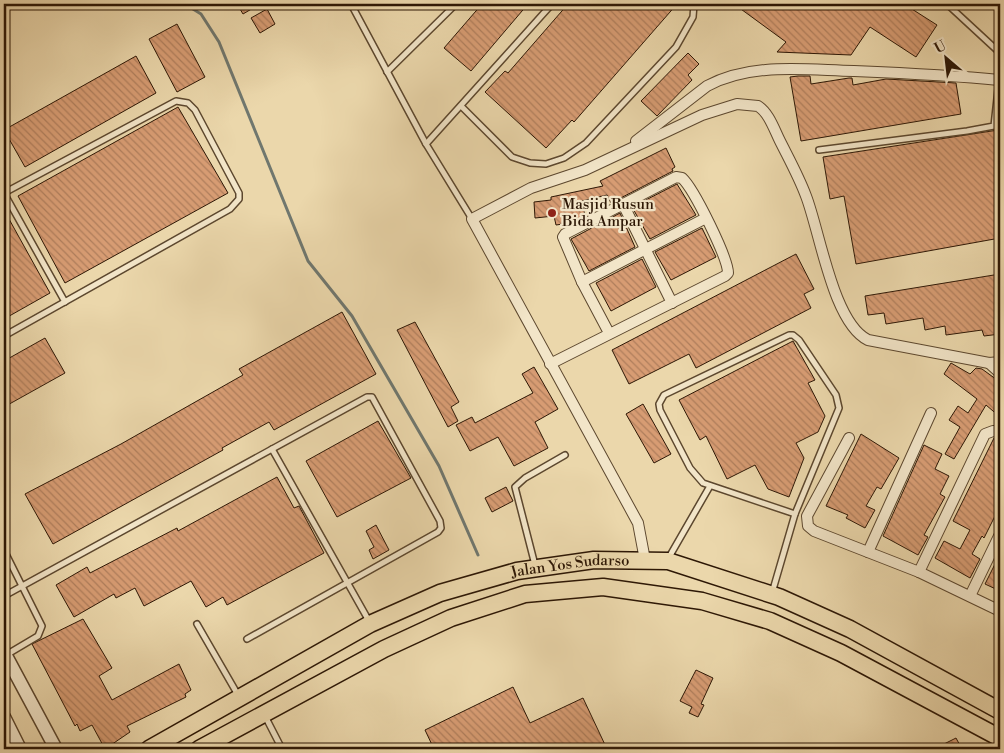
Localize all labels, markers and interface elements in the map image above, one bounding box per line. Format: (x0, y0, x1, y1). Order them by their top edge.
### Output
north arrow (922, 32, 972, 82)
text: U (931, 37, 950, 58)
place label: Masjid Rusun Bida Ampar (561, 195, 654, 231)
marker: Masjid Rusun Bida Ampar (546, 207, 558, 219)
street label: Jalan Yos Sudarso (507, 551, 630, 583)

